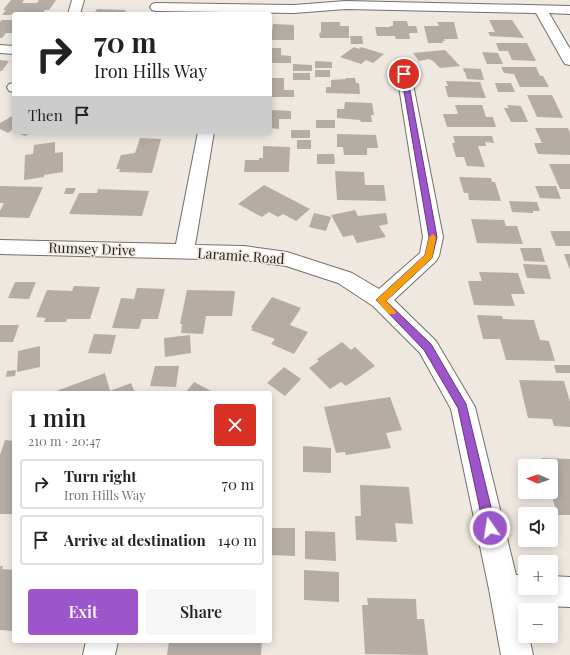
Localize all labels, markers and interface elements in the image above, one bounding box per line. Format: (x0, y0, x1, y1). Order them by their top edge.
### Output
text: 70 m (94, 23, 157, 60)
icon: right (28, 28, 80, 80)
pin (387, 57, 421, 91)
text: Iron Hills Way (94, 59, 207, 83)
icon: arrive (393, 63, 415, 85)
icon: arrive (71, 104, 93, 126)
text: Then (28, 105, 63, 125)
street label: Rumsey Drive (48, 237, 136, 260)
street label: Laramie Road (197, 243, 285, 268)
text: 1 min (28, 401, 86, 433)
button: close (214, 404, 256, 446)
text: 210 m · 20:47 (28, 432, 101, 449)
north arrow (518, 459, 558, 499)
map controls (518, 459, 558, 643)
text: Turn right (64, 466, 137, 486)
icon: right (30, 473, 52, 495)
text: 70 m (222, 474, 254, 494)
text: Iron Hills Way (64, 486, 146, 503)
position arrow (469, 507, 511, 549)
button: sound (518, 507, 558, 547)
icon: arrive (30, 529, 52, 551)
text: Arrive at destination (64, 530, 206, 550)
text: 140 m (218, 530, 257, 550)
button: + (518, 555, 558, 595)
button: Exit (28, 589, 138, 635)
button: Share (146, 589, 256, 635)
button: − (518, 603, 558, 643)

